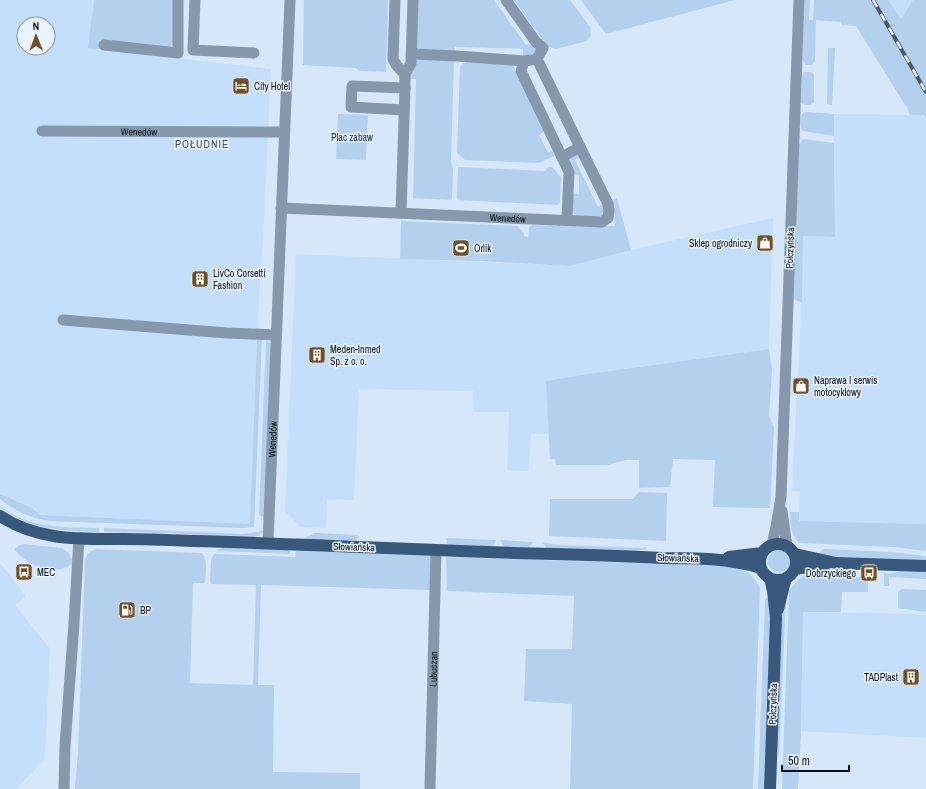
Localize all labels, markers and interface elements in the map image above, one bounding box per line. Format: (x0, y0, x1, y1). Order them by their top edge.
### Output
north arrow (16, 16, 56, 56)
text: N (32, 19, 39, 33)
hotel icon: City Hotel (231, 76, 251, 96)
place label: City Hotel (254, 80, 290, 93)
street label: Wenedów (121, 125, 157, 138)
park label: Plac zabaw (331, 131, 373, 144)
district label: POŁUDNIE (175, 137, 229, 151)
street label: Wenedów (489, 211, 526, 225)
street label: Połczyńska (783, 227, 797, 269)
shop icon: Sklep ogrodniczy (755, 233, 775, 253)
place label: Sklep ogrodniczy (689, 237, 753, 250)
sports icon: Orlik (451, 238, 471, 258)
place label: Orlik (474, 242, 492, 255)
place label: LivCo Corsetti Fashion (213, 267, 265, 292)
building icon: LivCo Corsetti Fashion (190, 269, 210, 289)
place label: Meden-Inmed Sp. z o. o. (330, 343, 381, 368)
building icon: Meden-Inmed Sp. z o. o. (307, 345, 327, 365)
place label: Naprawa I serwis motocyklowy (814, 374, 877, 399)
shop icon: Naprawa I serwis motocyklowy (791, 376, 811, 396)
street label: Wenedów (265, 421, 279, 458)
street label: Słowiańska (333, 540, 376, 554)
street label: Słowiańska (657, 551, 700, 565)
bus stop icon: MEC (14, 562, 34, 582)
bus stop icon: Dobrzyckiego (859, 563, 879, 583)
place label: MEC (37, 566, 55, 579)
place label: Dobrzyckiego (806, 567, 856, 580)
fuel station icon: BP (117, 600, 137, 620)
place label: BP (140, 604, 151, 617)
street label: Lubuszan (426, 651, 440, 687)
building icon: TADPlast (901, 667, 921, 687)
place label: TADPlast (864, 671, 899, 684)
street label: Połczyńska (766, 683, 780, 725)
scale bar (782, 747, 849, 773)
text: 50 m (788, 753, 810, 769)

